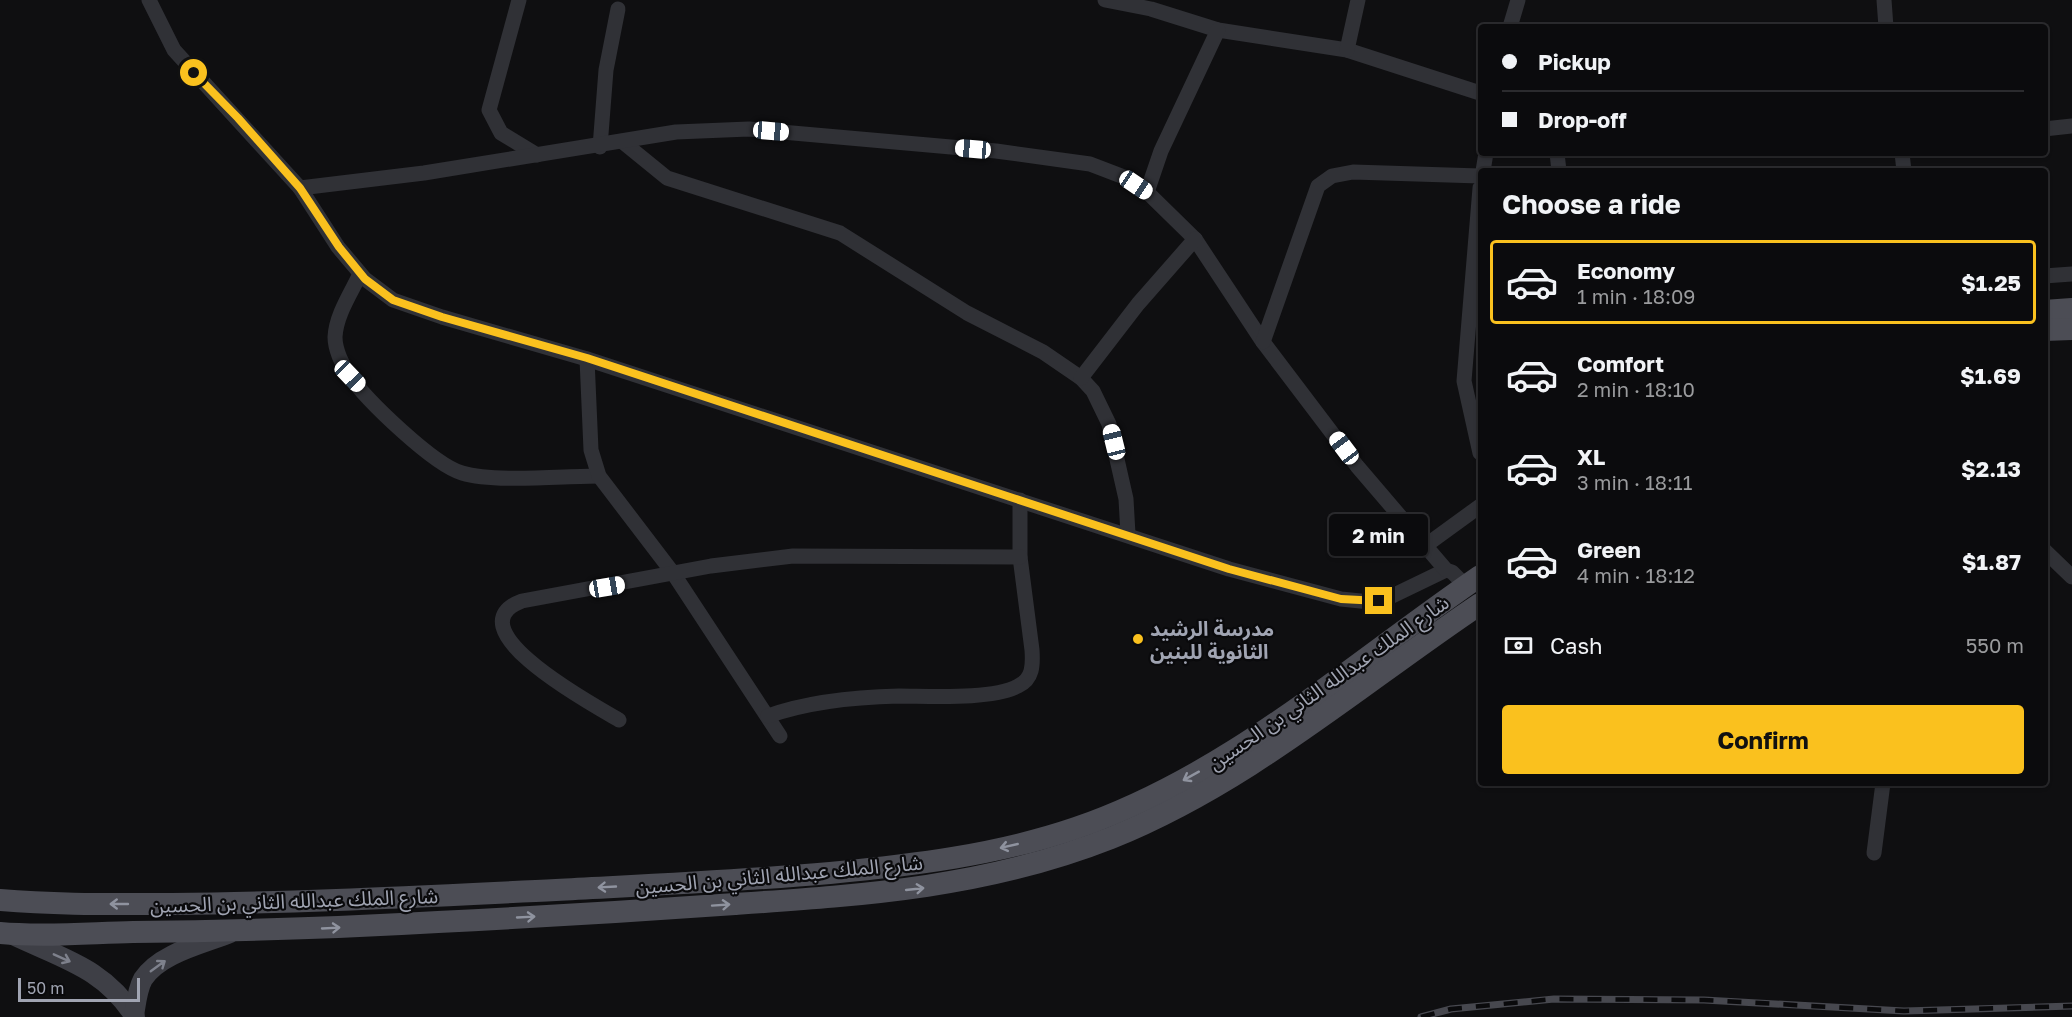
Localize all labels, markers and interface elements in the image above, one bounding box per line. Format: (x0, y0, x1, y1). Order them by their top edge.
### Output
text: Pickup (1538, 48, 1611, 75)
route start (180, 59, 207, 86)
text: Drop-off (1538, 106, 1627, 133)
car (752, 120, 790, 142)
car (954, 138, 992, 160)
car (1116, 167, 1156, 203)
text: Choose a ride (1502, 188, 1681, 220)
icon: car (1505, 255, 1559, 309)
text: Economy (1577, 257, 1675, 284)
text: $1.25 (1961, 269, 2021, 296)
text: 1 min · 18:09 (1577, 284, 1695, 308)
icon: car (1505, 348, 1559, 402)
text: Comfort (1577, 350, 1664, 377)
car (331, 357, 369, 395)
text: $1.69 (1960, 362, 2021, 389)
text: 2 min · 18:10 (1577, 377, 1695, 401)
car (1101, 422, 1127, 462)
car (1326, 428, 1362, 468)
icon: car (1505, 441, 1559, 495)
text: XL (1577, 443, 1605, 470)
text: $2.13 (1961, 455, 2021, 482)
text: 3 min · 18:11 (1577, 470, 1692, 494)
callout: 2 min (1330, 514, 1428, 556)
text: 2 min (1352, 523, 1405, 547)
icon: car (1505, 534, 1559, 588)
text: Green (1577, 536, 1641, 563)
text: $1.87 (1962, 548, 2021, 575)
text: 4 min · 18:12 (1577, 563, 1695, 587)
car (588, 575, 626, 599)
route end (1365, 587, 1392, 614)
street label: شارع الملك عبدالله الثاني بن الحسين (1203, 589, 1456, 778)
place label: مدرسة الرشيد الثانوية للبنين (1150, 616, 1274, 664)
icon: cash (1502, 629, 1535, 662)
marker: مدرسة الرشيد الثانوية للبنين (1131, 632, 1145, 646)
text: Cash (1550, 632, 1603, 659)
text: 550 m (1966, 633, 2024, 657)
button: Confirm (1502, 705, 2024, 774)
one-way arrow (1182, 770, 1199, 782)
one-way arrow (1000, 841, 1020, 852)
street label: شارع الملك عبدالله الثاني بن الحسين (634, 849, 924, 903)
one-way arrow (598, 882, 618, 893)
street label: شارع الملك عبدالله الثاني بن الحسين (150, 883, 439, 922)
one-way arrow (905, 883, 924, 894)
one-way arrow (109, 898, 129, 910)
one-way arrow (710, 899, 730, 910)
one-way arrow (516, 912, 536, 923)
one-way arrow (321, 922, 341, 933)
one-way arrow (52, 952, 70, 964)
one-way arrow (149, 959, 165, 972)
scale bar (18, 975, 140, 1002)
text: 50 m (27, 978, 64, 998)

